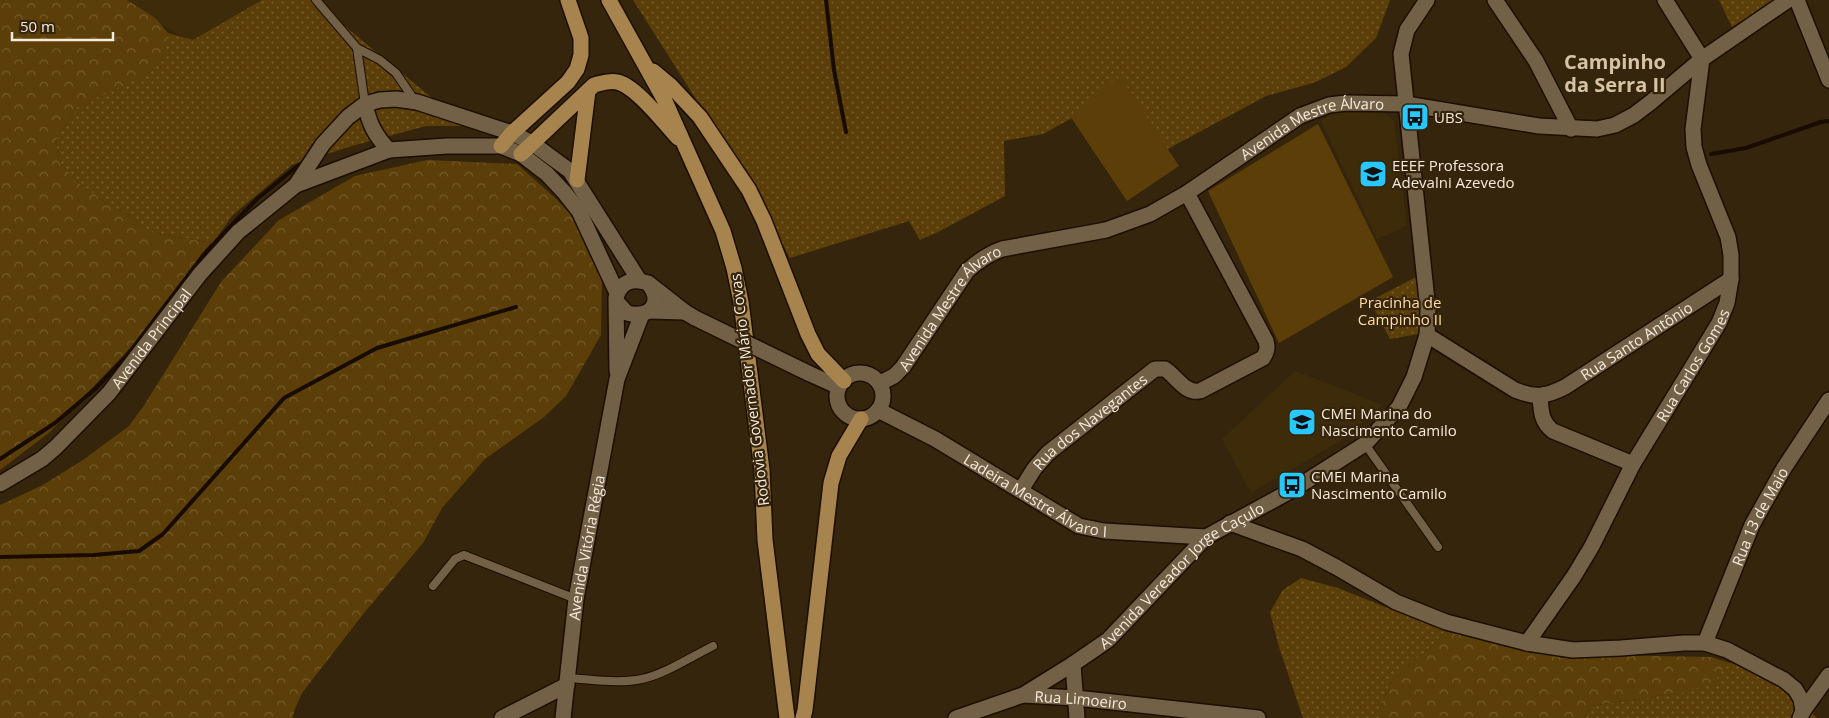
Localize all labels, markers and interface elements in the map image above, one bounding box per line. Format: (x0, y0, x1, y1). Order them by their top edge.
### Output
scale bar (12, 10, 114, 42)
text: 50 m (20, 16, 55, 36)
district label: Campinho da Serra II (1564, 48, 1666, 98)
street label: Avenida Mestre Álvaro (1236, 93, 1384, 164)
bus stop icon: UBS (1400, 102, 1430, 132)
place label: UBS (1434, 107, 1463, 127)
place label: EEEF Professora Adevalni Azevedo (1392, 155, 1515, 192)
school or university icon: EEEF Professora Adevalni Azevedo (1358, 159, 1388, 189)
street label: Avenida Mestre Álvaro (894, 240, 1004, 374)
street label: Rodovia Governador Mário Covas (725, 273, 773, 507)
street label: Avenida Principal (106, 284, 195, 392)
park label: Pracinha de Campinho II (1358, 292, 1442, 329)
street label: Rua Santo Antônio (1576, 297, 1696, 384)
street label: Rua Carlos Gomes (1651, 306, 1734, 425)
street label: Rua dos Navegantes (1028, 369, 1151, 474)
place label: CMEI Marina do Nascimento Camilo (1321, 403, 1457, 440)
school or university icon: CMEI Marina do Nascimento Camilo (1287, 407, 1317, 437)
street label: Ladeira Mestre Álvaro I (960, 449, 1108, 541)
street label: Rua 13 de Maio (1727, 463, 1793, 569)
place label: CMEI Marina Nascimento Camilo (1311, 466, 1447, 503)
bus stop icon: CMEI Marina Nascimento Camilo (1277, 470, 1307, 500)
street label: Avenida Vitória Régia (564, 473, 609, 621)
street label: Avenida Vereador Jorge Caçulo (1095, 497, 1267, 653)
street label: Rua Limoeiro (1034, 686, 1128, 714)

